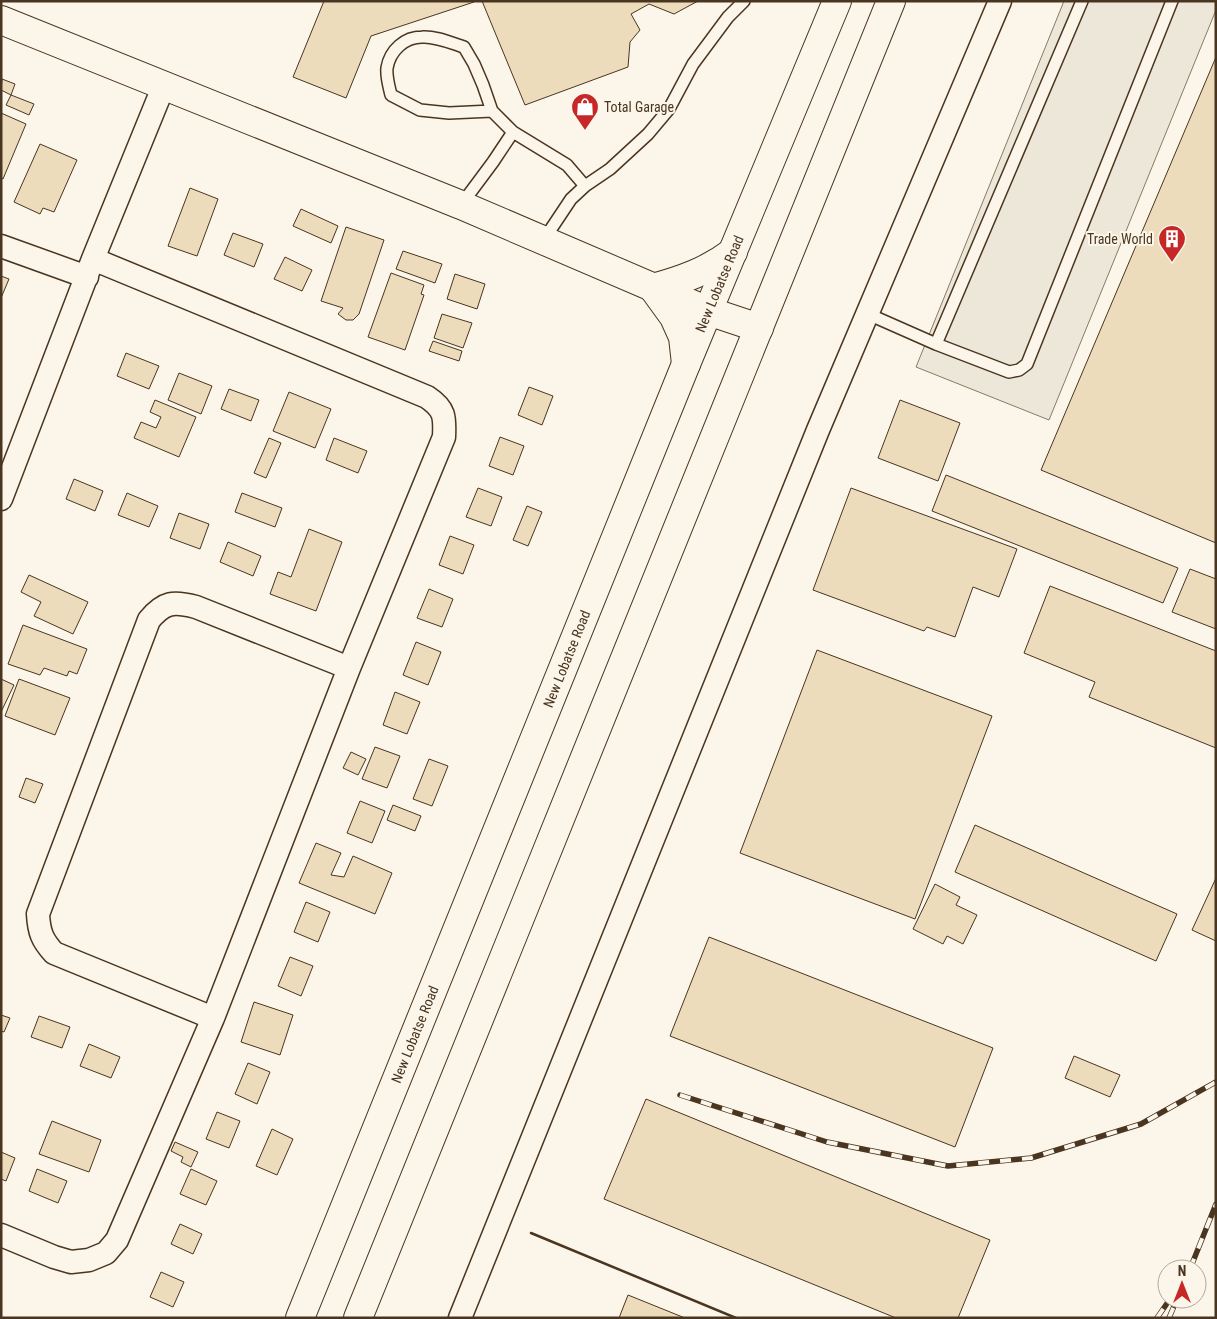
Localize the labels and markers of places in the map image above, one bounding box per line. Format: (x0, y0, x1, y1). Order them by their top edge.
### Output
shop icon: Total Garage (570, 92, 600, 131)
place label: Total Garage (604, 99, 674, 115)
building icon: Trade World (1157, 224, 1187, 263)
place label: Trade World (1087, 231, 1153, 247)

